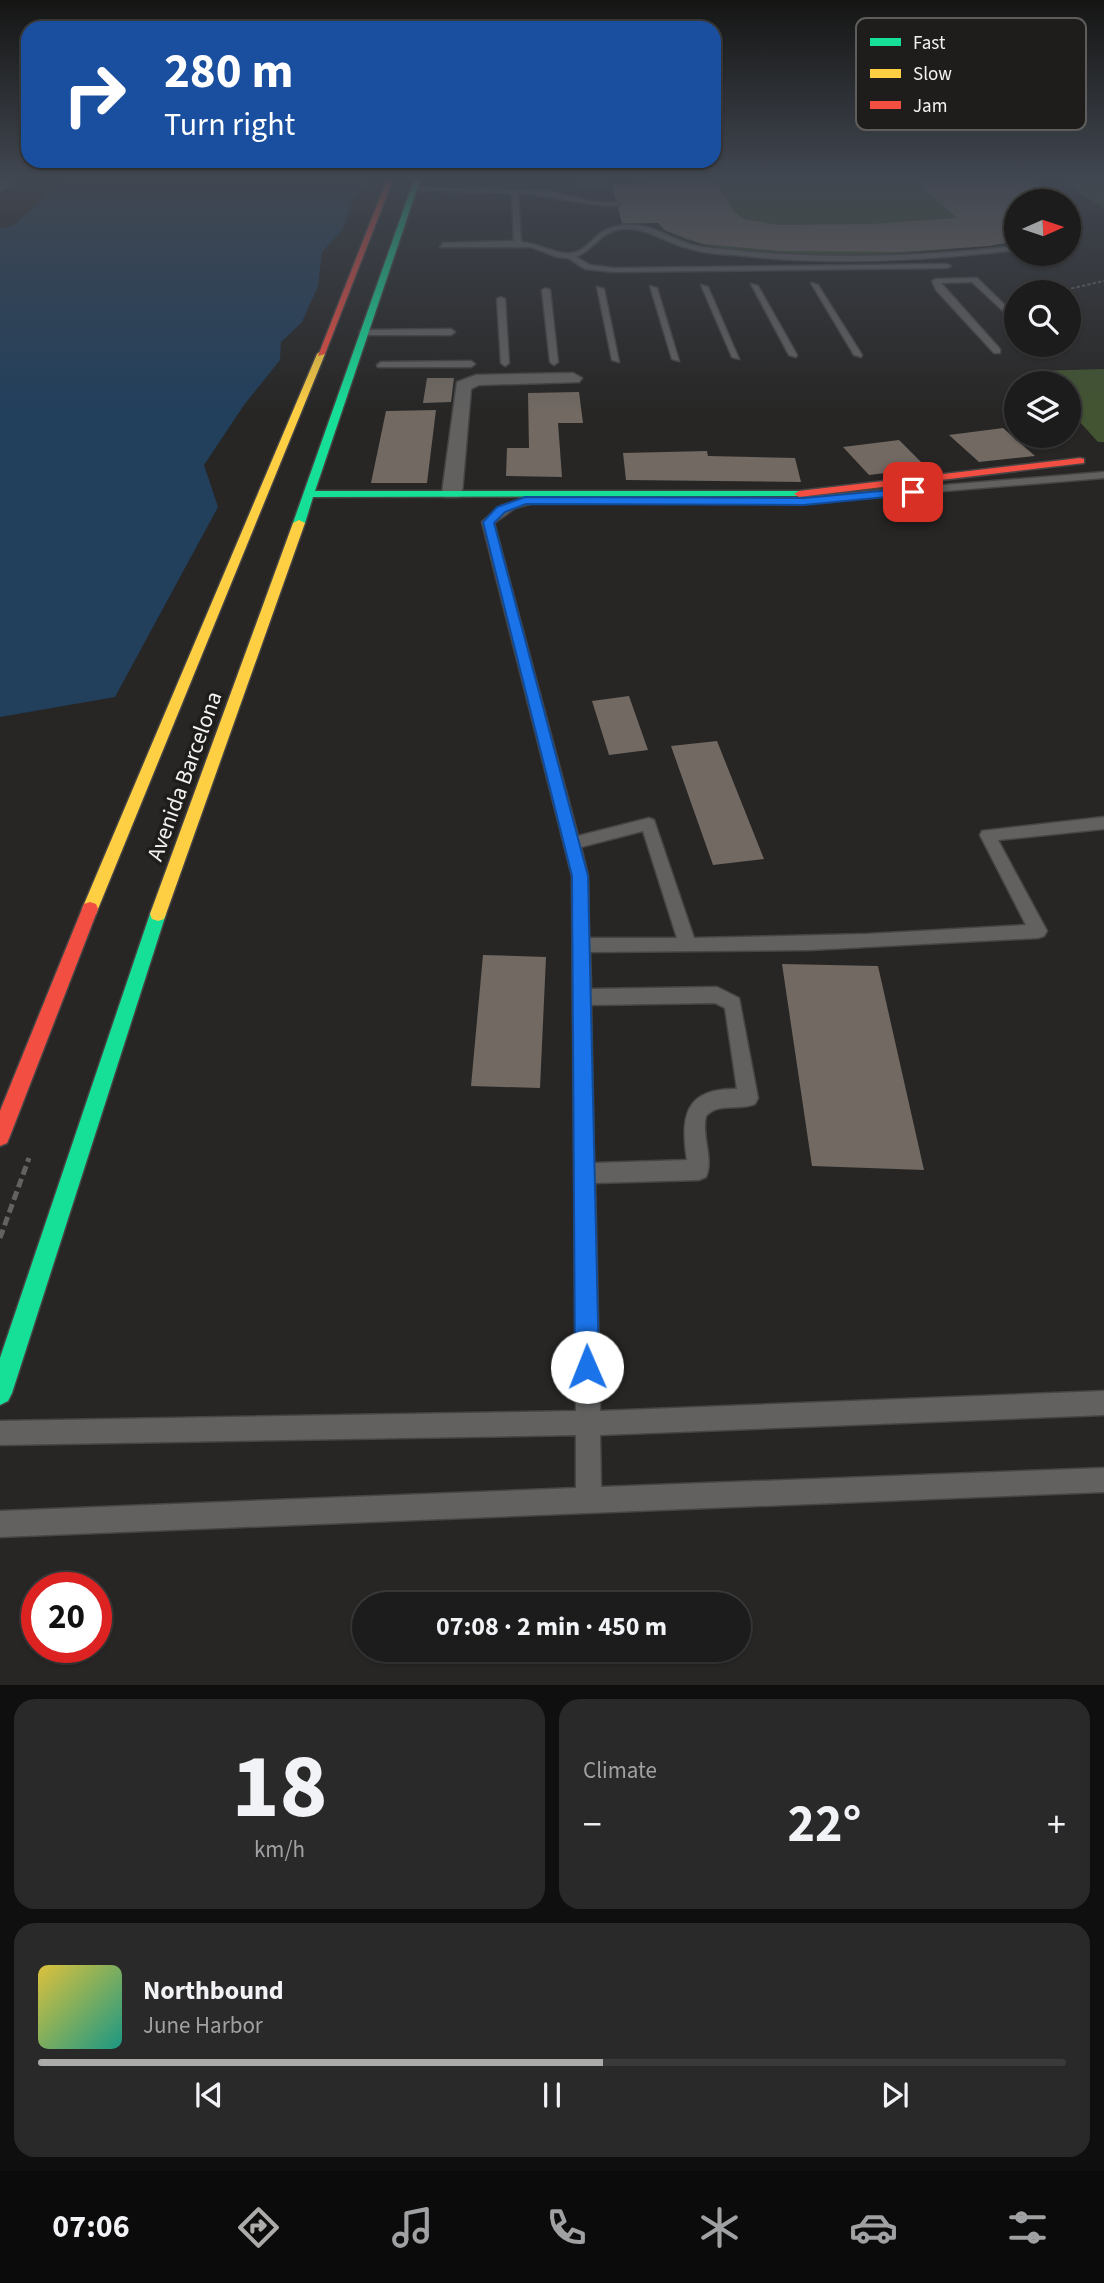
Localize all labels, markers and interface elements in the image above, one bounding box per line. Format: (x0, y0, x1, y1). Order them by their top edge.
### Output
legend (856, 18, 1086, 130)
text: Fast (913, 30, 946, 57)
text: 280 m (164, 37, 293, 107)
icon: right (49, 49, 140, 140)
text: Slow (913, 61, 952, 88)
text: Jam (913, 93, 947, 120)
text: Turn right (164, 102, 295, 148)
north arrow (1004, 189, 1082, 266)
map controls (1004, 189, 1081, 448)
button: search (1004, 280, 1081, 357)
button: layers (1004, 371, 1081, 448)
pin (883, 462, 943, 522)
icon: arrive (894, 473, 932, 511)
street label: Avenida Barcelona (138, 687, 230, 866)
position arrow (550, 1330, 624, 1404)
speed limit sign: 20 (21, 1572, 112, 1663)
text: 07:08 · 2 min · 450 m (436, 1608, 667, 1645)
text: 18 (231, 1723, 328, 1852)
text: Climate (583, 1754, 657, 1787)
text: 22° (788, 1788, 861, 1862)
text: − (583, 1798, 602, 1852)
text: + (1047, 1798, 1066, 1852)
text: km/h (254, 1833, 305, 1866)
text: Northbound (143, 1972, 284, 2009)
text: June Harbor (143, 2009, 263, 2042)
icon: previous (190, 2076, 228, 2114)
icon: pause (533, 2076, 571, 2114)
icon: next (876, 2076, 914, 2114)
icon: directions (234, 2203, 283, 2252)
icon: music (388, 2203, 437, 2252)
icon: phone (542, 2203, 591, 2252)
icon: climate (695, 2203, 744, 2252)
icon: car (849, 2203, 898, 2252)
icon: filters (1003, 2203, 1052, 2252)
text: 07:06 (52, 2204, 130, 2250)

